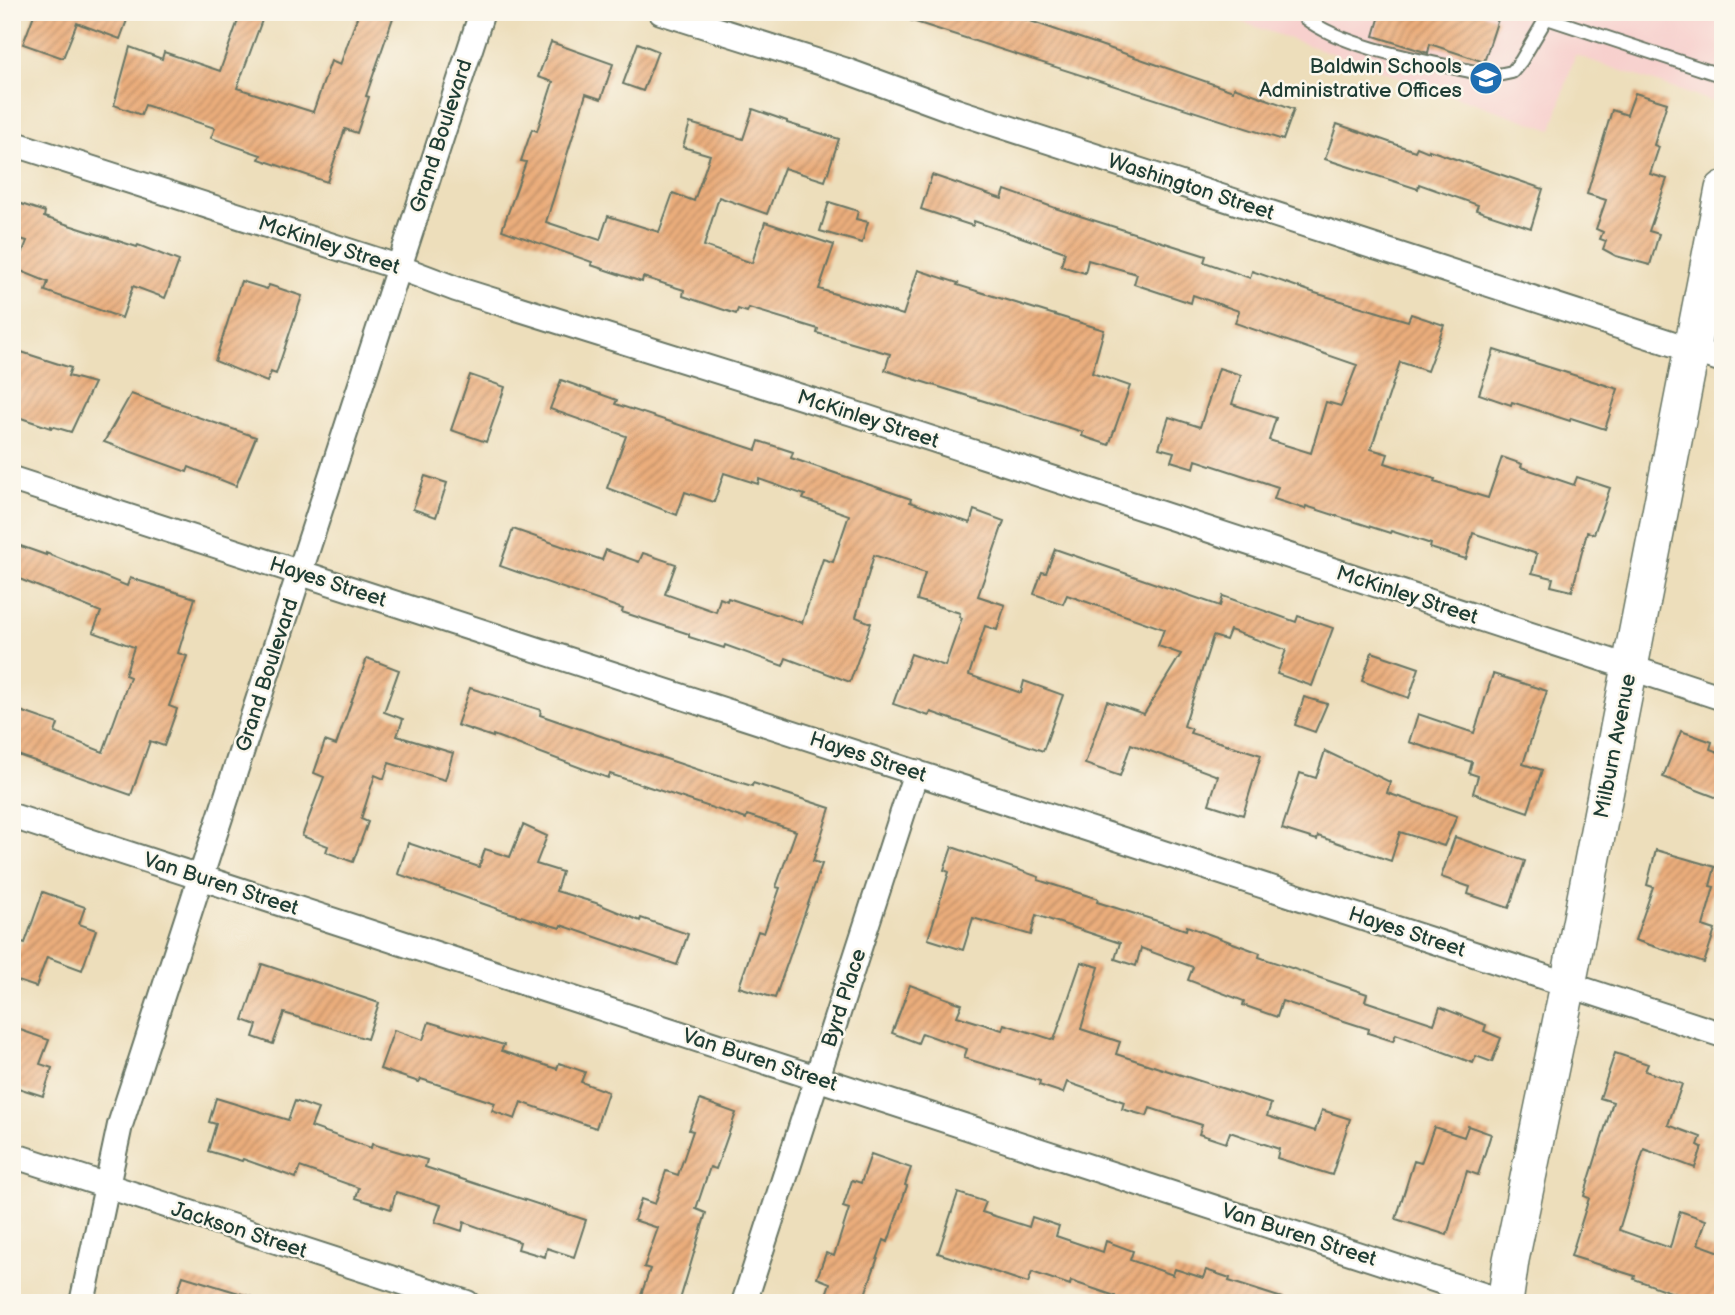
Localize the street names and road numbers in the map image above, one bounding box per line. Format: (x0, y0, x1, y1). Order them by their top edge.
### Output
street label: Grand Boulevard (404, 56, 478, 216)
street label: Washington Street (1105, 148, 1278, 226)
street label: McKinley Street (255, 210, 403, 280)
street label: McKinley Street (794, 384, 942, 454)
street label: Hayes Street (266, 551, 390, 613)
street label: McKinley Street (1333, 560, 1481, 630)
street label: Grand Boulevard (230, 595, 304, 755)
street label: Milburn Avenue (1589, 672, 1641, 820)
street label: Hayes Street (806, 726, 930, 788)
street label: Van Buren Street (140, 847, 302, 921)
street label: Hayes Street (1345, 901, 1469, 963)
street label: Byrd Place (816, 946, 872, 1050)
street label: Van Buren Street (679, 1023, 841, 1097)
street label: Jackson Street (168, 1196, 310, 1264)
street label: Van Buren Street (1218, 1198, 1380, 1272)

